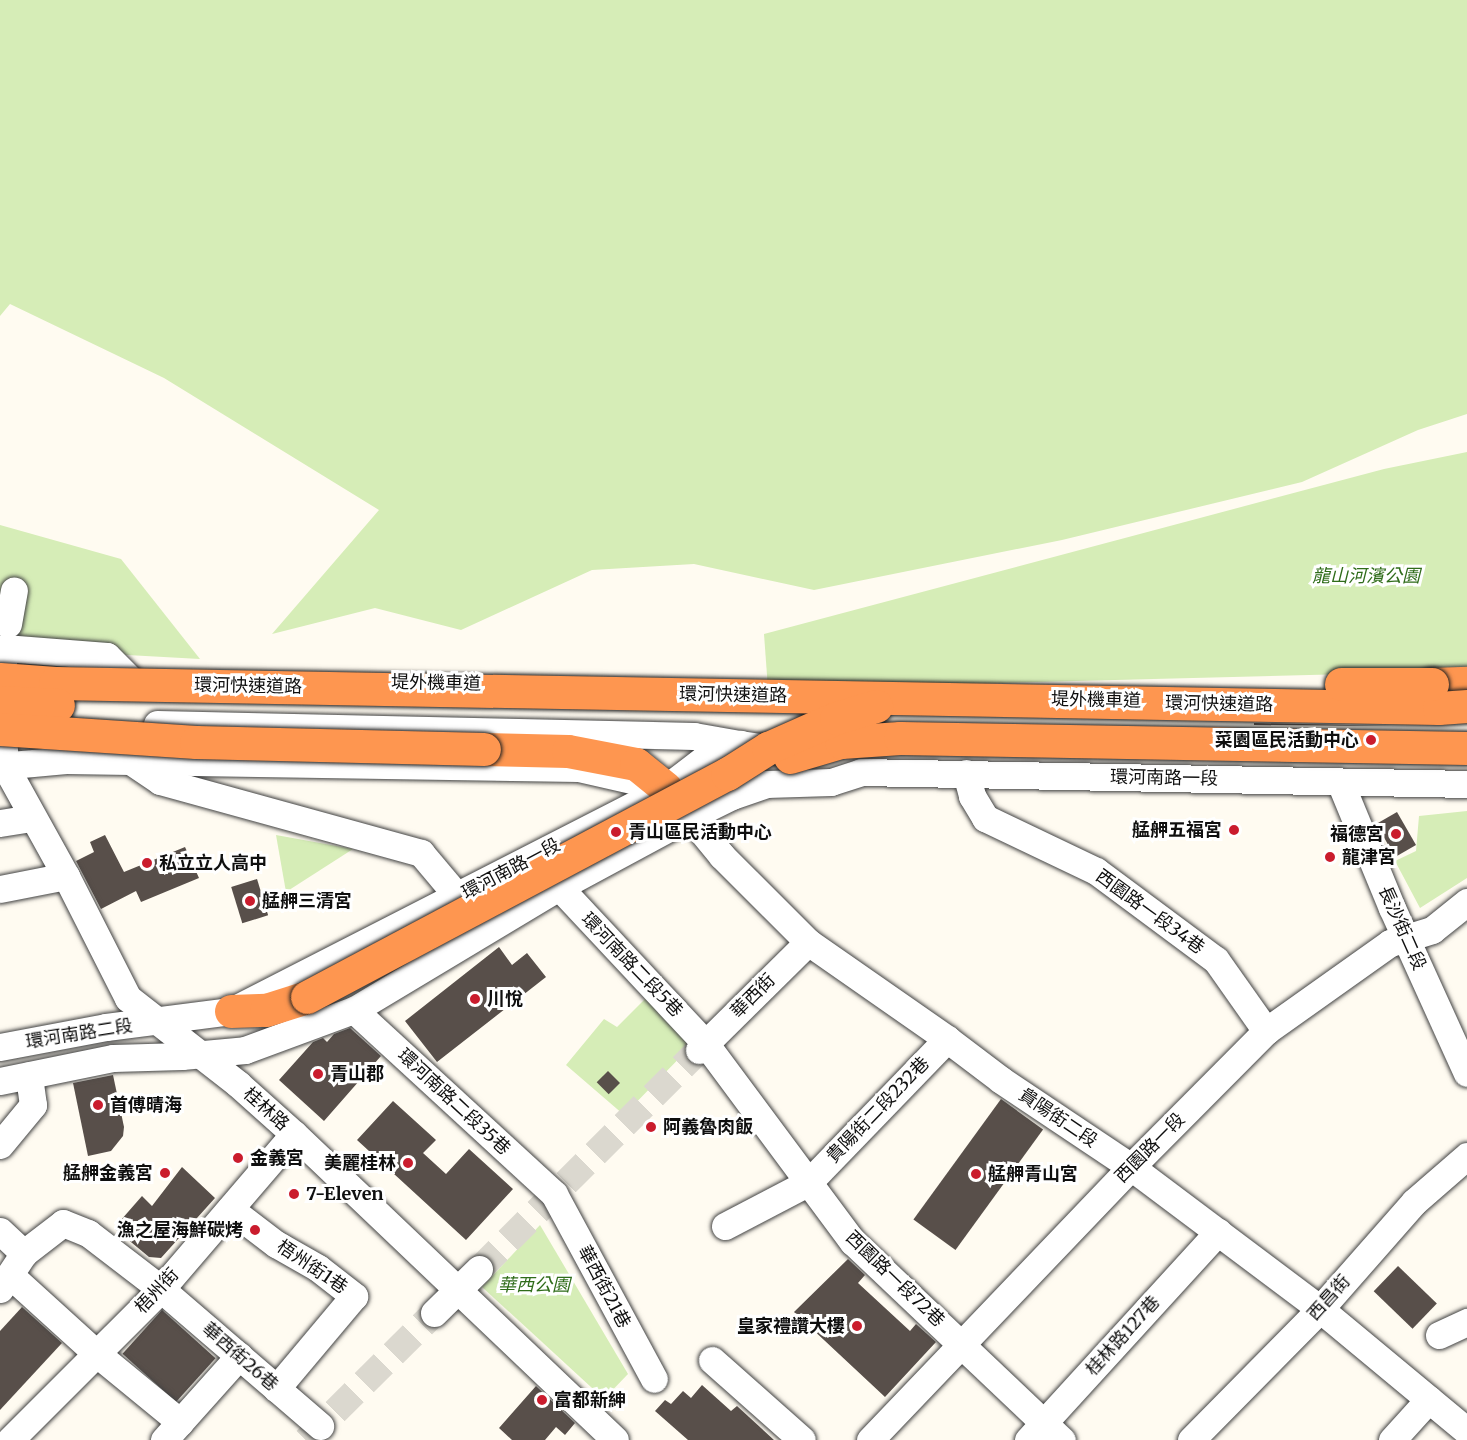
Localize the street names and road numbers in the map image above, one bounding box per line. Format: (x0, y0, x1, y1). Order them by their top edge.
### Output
street label: 堤外機車道 (391, 671, 481, 695)
street label: 環河快速道路 (194, 674, 302, 698)
street label: 環河快速道路 (679, 683, 787, 707)
street label: 堤外機車道 (1051, 688, 1141, 712)
street label: 環河快速道路 (1165, 692, 1273, 716)
street label: 環河南路一段 (1110, 766, 1218, 790)
street label: 環河南路一段 (458, 834, 564, 904)
street label: 西園路一段34巷 (1091, 865, 1209, 959)
street label: 長沙街二段 (1374, 882, 1430, 974)
street label: 環河南路二段5巷 (577, 908, 687, 1022)
street label: 華西街 (726, 969, 780, 1023)
street label: 環河南路二段 (24, 1015, 134, 1053)
street label: 環河南路二段35巷 (393, 1044, 515, 1160)
street label: 貴陽街二段232巷 (822, 1053, 934, 1167)
street label: 桂林路 (239, 1083, 293, 1135)
street label: 貴陽街二段 (1015, 1084, 1101, 1152)
street label: 西園路一段 (1111, 1109, 1189, 1187)
street label: 西園路一段72巷 (841, 1227, 949, 1331)
street label: 梧州街1巷 (273, 1236, 351, 1298)
street label: 華西街21巷 (573, 1242, 635, 1332)
street label: 梧州街 (131, 1264, 183, 1318)
street label: 西昌街 (1303, 1271, 1355, 1325)
street label: 桂林路127巷 (1081, 1292, 1165, 1380)
street label: 華西街26巷 (198, 1318, 282, 1396)

